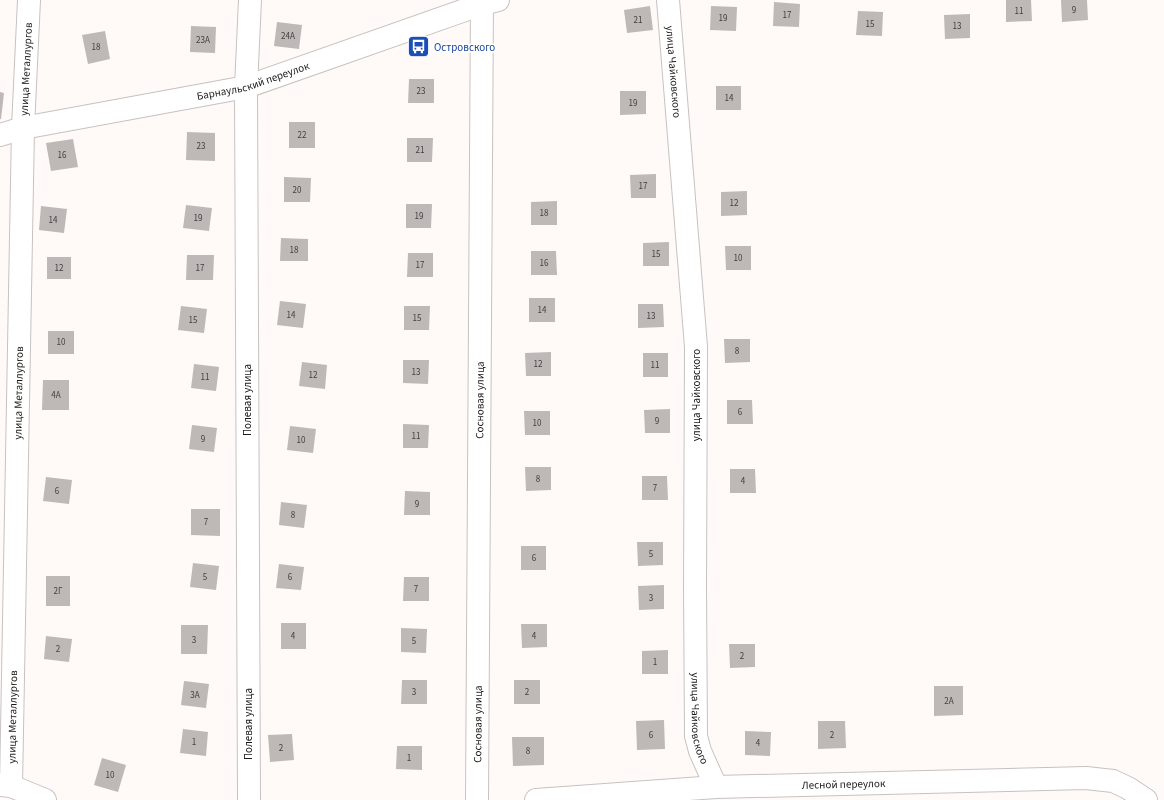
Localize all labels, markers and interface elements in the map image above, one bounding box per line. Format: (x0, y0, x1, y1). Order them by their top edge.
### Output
house number: 9 (1072, 4, 1077, 17)
house number: 11 (1015, 5, 1023, 18)
house number: 17 (783, 9, 792, 22)
house number: 19 (719, 12, 728, 25)
house number: 21 (634, 14, 642, 27)
house number: 15 (866, 18, 875, 31)
house number: 13 (953, 20, 962, 33)
street label: улица Металлургов (16, 22, 35, 116)
street label: улица Чайковского (663, 25, 685, 119)
house number: 24А (281, 30, 295, 43)
house number: 23А (196, 34, 210, 47)
bus stop icon: Островского (405, 34, 431, 60)
place label: Островского (434, 40, 495, 55)
house number: 18 (92, 41, 101, 54)
street label: Барнаульский переулок (195, 58, 312, 103)
house number: 23 (417, 85, 426, 98)
house number: 14 (725, 92, 734, 105)
house number: 19 (629, 97, 638, 110)
house number: 22 (298, 129, 307, 142)
house number: 23 (197, 140, 206, 153)
house number: 21 (416, 144, 424, 157)
house number: 16 (58, 149, 67, 162)
house number: 17 (639, 180, 648, 193)
house number: 20 (293, 184, 302, 197)
house number: 12 (730, 197, 739, 210)
house number: 18 (540, 207, 549, 220)
house number: 19 (415, 210, 424, 223)
house number: 19 (194, 212, 203, 225)
house number: 14 (49, 214, 58, 227)
house number: 18 (290, 244, 299, 257)
house number: 15 (652, 248, 661, 261)
house number: 10 (734, 252, 743, 265)
house number: 16 (540, 257, 549, 270)
house number: 17 (416, 259, 425, 272)
house number: 12 (55, 262, 64, 275)
house number: 17 (196, 262, 205, 275)
house number: 14 (538, 304, 547, 317)
house number: 14 (287, 309, 296, 322)
house number: 13 (647, 310, 656, 323)
house number: 15 (413, 312, 422, 325)
house number: 15 (189, 314, 198, 327)
house number: 10 (57, 336, 66, 349)
house number: 8 (735, 345, 740, 358)
street label: улица Металлургов (10, 346, 27, 440)
street label: улица Чайковского (689, 349, 704, 441)
house number: 12 (534, 358, 543, 371)
house number: 11 (651, 359, 659, 372)
street label: Сосновая улица (472, 361, 487, 439)
street label: Полевая улица (240, 364, 255, 436)
house number: 13 (412, 366, 421, 379)
house number: 12 (309, 369, 318, 382)
house number: 11 (201, 371, 209, 384)
house number: 4А (51, 389, 61, 402)
house number: 6 (738, 406, 743, 419)
house number: 9 (655, 415, 660, 428)
house number: 10 (533, 417, 542, 430)
house number: 11 (412, 430, 420, 443)
house number: 9 (201, 433, 206, 446)
house number: 10 (297, 434, 306, 447)
house number: 8 (536, 473, 541, 486)
house number: 4 (741, 475, 746, 488)
house number: 7 (653, 482, 658, 495)
house number: 6 (55, 485, 60, 498)
house number: 9 (415, 498, 420, 511)
house number: 8 (291, 509, 296, 522)
house number: 7 (204, 516, 209, 529)
house number: 5 (649, 548, 654, 561)
house number: 6 (532, 552, 537, 565)
house number: 5 (203, 571, 208, 584)
house number: 6 (288, 571, 293, 584)
house number: 7 (414, 583, 419, 596)
house number: 2Г (54, 585, 63, 598)
house number: 3 (649, 592, 654, 605)
house number: 4 (291, 630, 296, 643)
house number: 4 (532, 630, 537, 643)
house number: 3 (192, 634, 197, 647)
house number: 5 (412, 635, 417, 648)
house number: 2 (56, 643, 61, 656)
house number: 2 (740, 650, 745, 663)
house number: 1 (653, 656, 657, 669)
street label: улица Металлургов (4, 670, 21, 764)
street label: улица Чайковского (688, 673, 712, 767)
street label: Сосновая улица (470, 685, 485, 763)
house number: 3 (412, 686, 417, 699)
house number: 2 (525, 686, 530, 699)
street label: Полевая улица (241, 688, 256, 760)
house number: 3А (190, 689, 200, 702)
house number: 2А (944, 695, 954, 708)
house number: 6 (649, 729, 654, 742)
house number: 2 (830, 729, 835, 742)
house number: 1 (192, 736, 196, 749)
house number: 4 (756, 737, 761, 750)
house number: 2 (279, 742, 284, 755)
house number: 8 (526, 745, 531, 758)
house number: 1 (407, 752, 411, 765)
house number: 10 (106, 769, 115, 782)
street label: Лесной переулок (802, 775, 886, 792)

